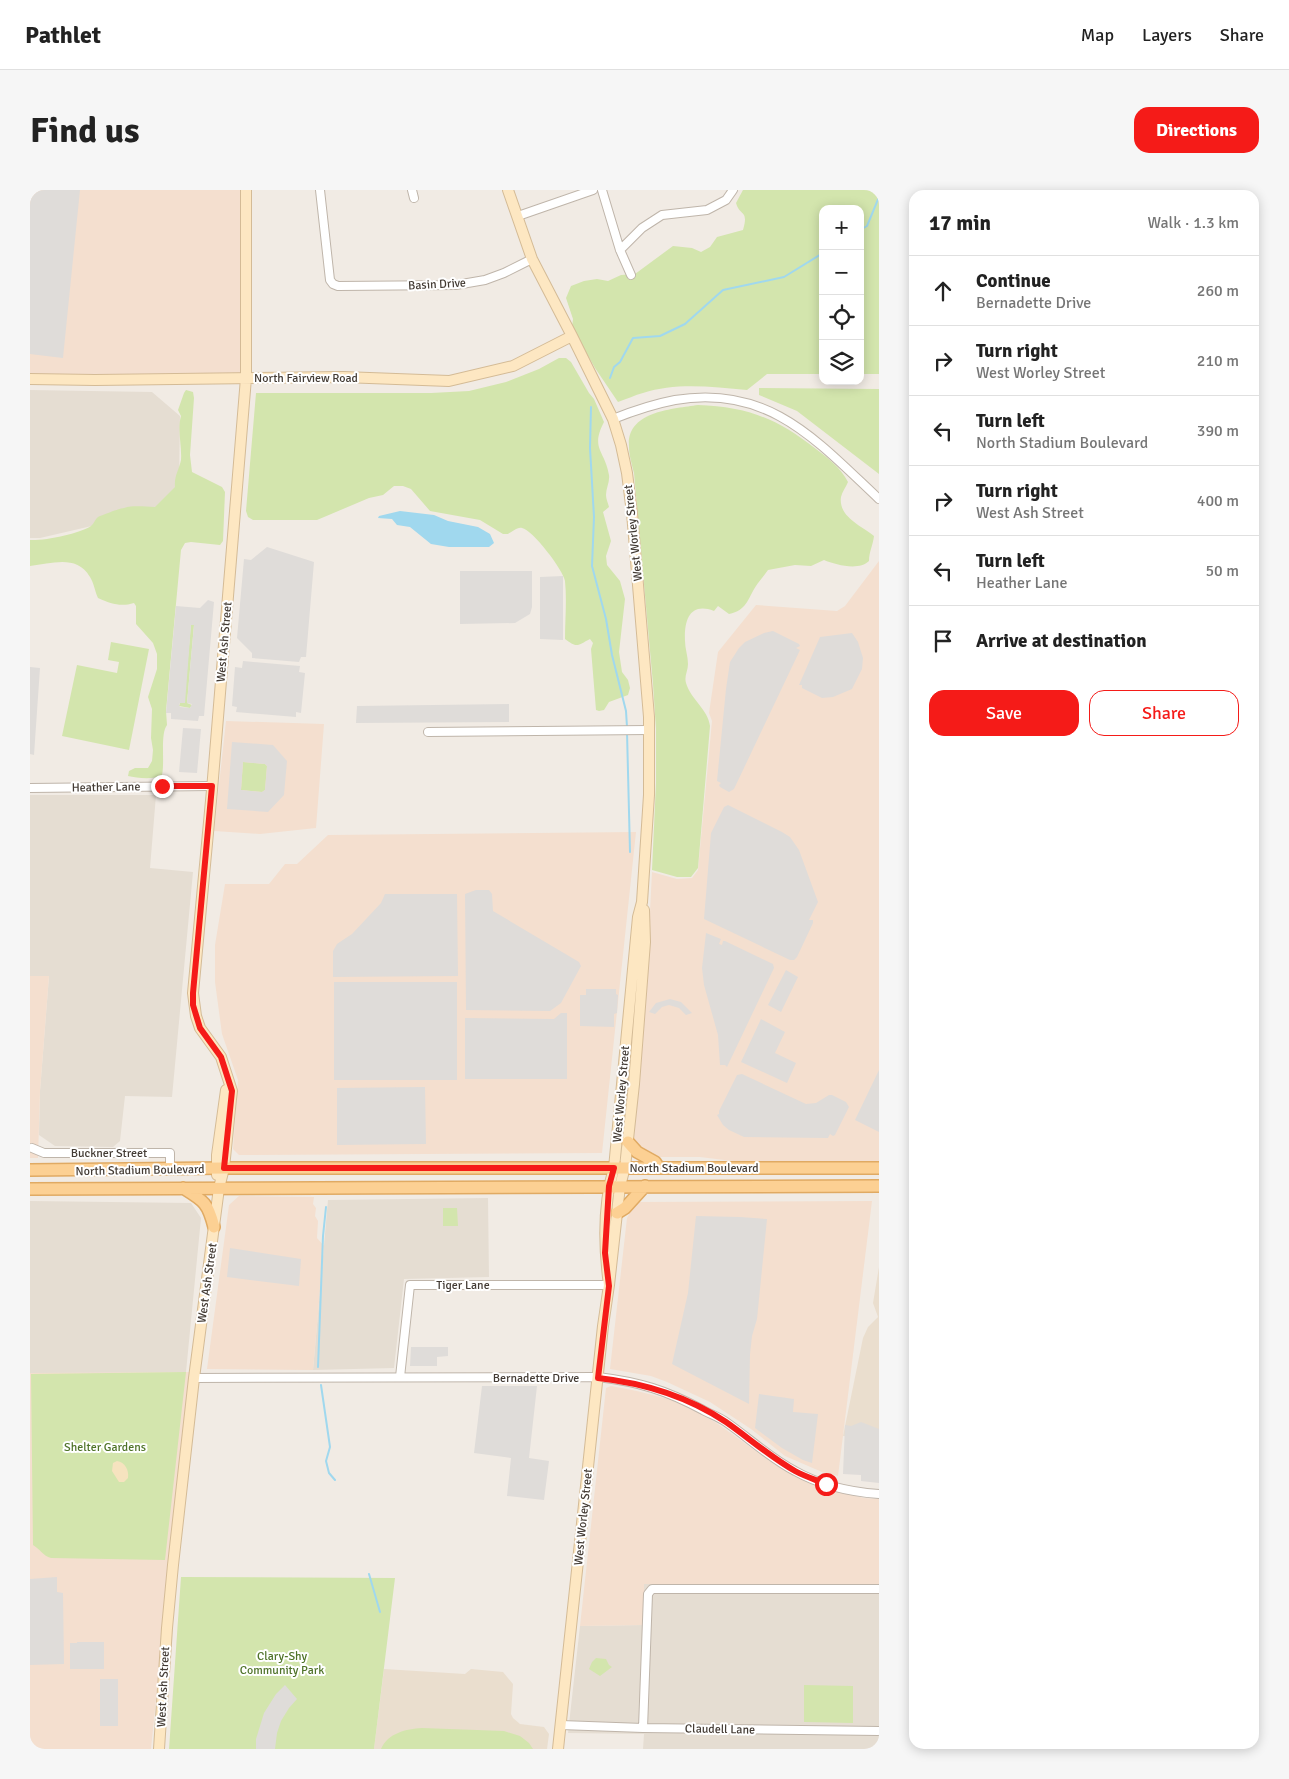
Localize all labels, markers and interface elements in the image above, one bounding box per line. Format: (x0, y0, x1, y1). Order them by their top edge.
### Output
text: Pathlet (25, 20, 101, 50)
text: Map (1081, 24, 1114, 46)
text: Layers (1142, 24, 1192, 46)
text: Share (1220, 24, 1264, 46)
button: Directions (1134, 107, 1259, 153)
text: Find us (30, 109, 140, 152)
map controls (819, 205, 864, 385)
button: + (819, 205, 864, 250)
text: 17 min (929, 210, 991, 236)
text: Walk · 1.3 km (1147, 213, 1239, 233)
button: − (819, 250, 864, 295)
text: Continue (976, 269, 1051, 293)
street label: Basin Drive (408, 275, 466, 294)
icon: ahead (929, 277, 957, 305)
text: 260 m (1197, 281, 1239, 301)
text: Bernadette Drive (976, 293, 1091, 313)
button: locate (819, 295, 864, 340)
text: Turn right (976, 339, 1058, 363)
button: layers (819, 340, 864, 385)
icon: right (929, 347, 957, 375)
text: 210 m (1197, 351, 1239, 371)
text: West Worley Street (976, 363, 1105, 383)
street label: North Fairview Road (254, 371, 358, 386)
text: Turn left (976, 409, 1045, 433)
icon: left (929, 417, 957, 445)
text: 390 m (1197, 421, 1239, 441)
text: North Stadium Boulevard (976, 433, 1148, 453)
text: Turn right (976, 479, 1058, 503)
street label: West Worley Street (621, 484, 646, 582)
icon: right (929, 487, 957, 515)
text: 400 m (1197, 491, 1239, 511)
text: West Ash Street (976, 503, 1084, 523)
text: Turn left (976, 549, 1045, 573)
icon: left (929, 557, 957, 585)
text: 50 m (1205, 561, 1239, 581)
text: Heather Lane (976, 573, 1068, 593)
street label: West Ash Street (214, 601, 235, 683)
icon: arrive (929, 627, 957, 655)
text: Arrive at destination (976, 629, 1147, 653)
button: Save (929, 690, 1079, 736)
button: Share (1089, 690, 1239, 736)
route end (151, 775, 174, 798)
street label: Heather Lane (72, 779, 140, 796)
street label: West Worley Street (610, 1045, 633, 1143)
street label: Buckner Street (71, 1146, 147, 1161)
street label: North Stadium Boulevard (629, 1161, 759, 1176)
street label: North Stadium Boulevard (75, 1162, 205, 1179)
street label: West Ash Street (194, 1242, 221, 1324)
street label: Tiger Lane (436, 1278, 490, 1293)
street label: Bernadette Drive (493, 1371, 579, 1386)
park label: Shelter Gardens (64, 1440, 146, 1455)
street label: West Worley Street (571, 1468, 596, 1566)
route start (815, 1473, 838, 1496)
street label: West Ash Street (154, 1646, 173, 1728)
park label: Clary-Shy Community Park (240, 1649, 324, 1678)
street label: Claudell Lane (685, 1721, 755, 1738)

